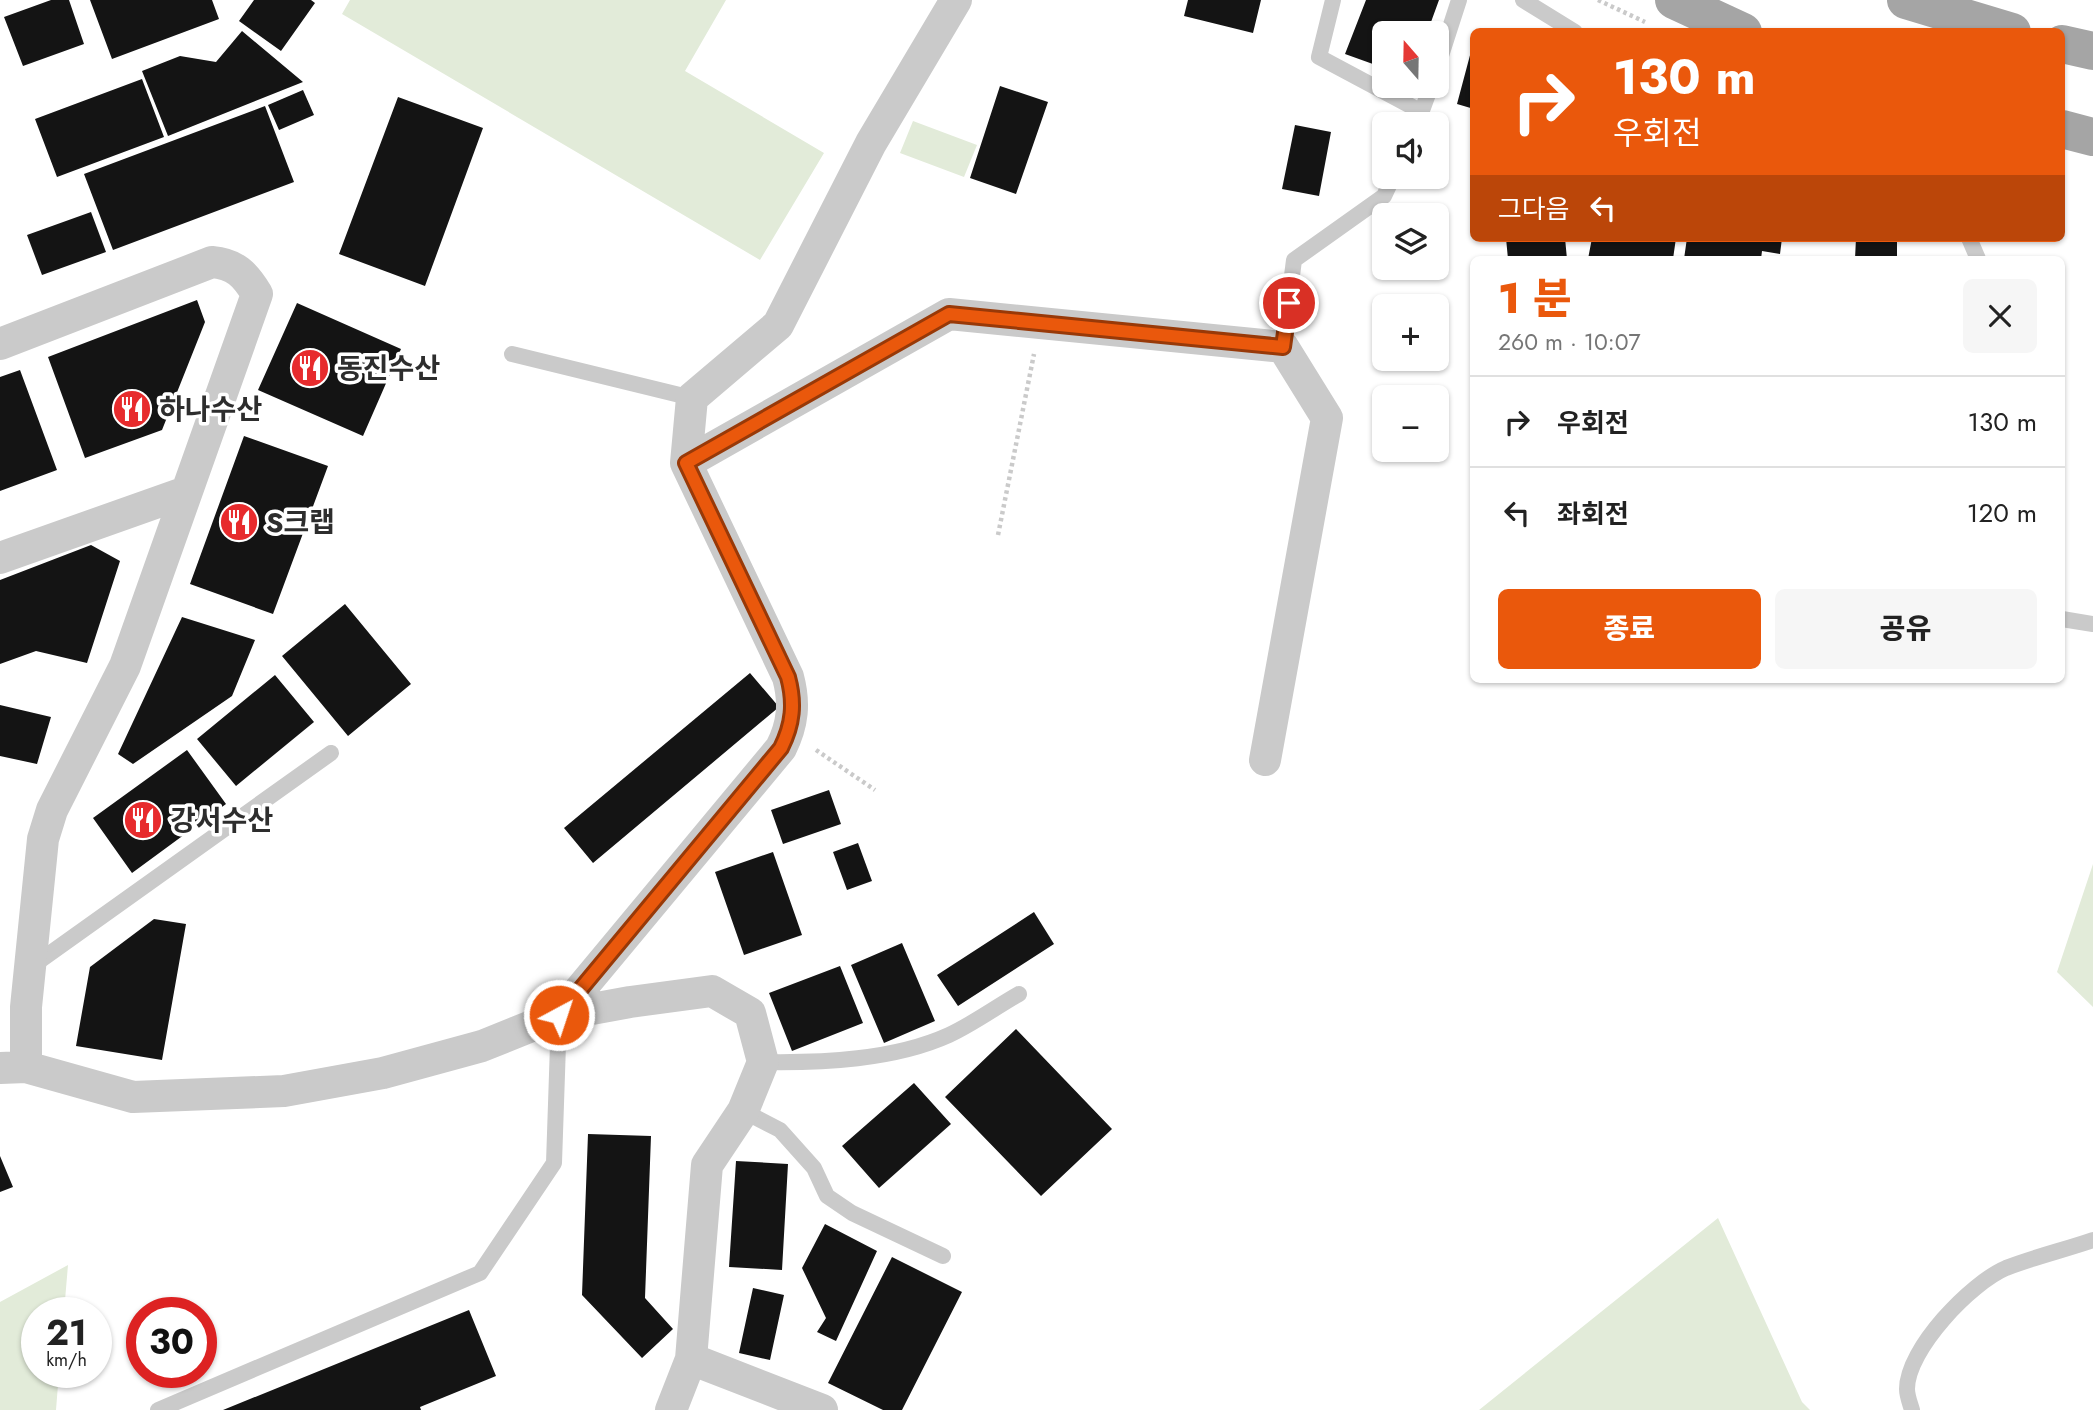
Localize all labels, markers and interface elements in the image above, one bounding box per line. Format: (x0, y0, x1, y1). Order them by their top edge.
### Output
north arrow (1372, 21, 1449, 98)
map controls (1372, 21, 1449, 462)
text: 130 m (1613, 42, 1756, 112)
icon: right (1498, 56, 1589, 147)
text: 우회전 (1613, 110, 1701, 156)
button: sound (1372, 112, 1449, 189)
icon: left (1584, 189, 1622, 227)
text: 그다음 (1498, 190, 1570, 228)
button: layers (1372, 203, 1449, 280)
text: 1 분 (1498, 268, 1571, 329)
pin (1259, 273, 1319, 333)
button: close (1963, 279, 2037, 353)
icon: arrive (1270, 284, 1308, 322)
button: + (1372, 294, 1449, 371)
text: 260 m · 10:07 (1498, 325, 1641, 359)
restaurant icon: 동진수산 (289, 347, 331, 389)
place label: 동진수산 (337, 348, 440, 389)
button: − (1372, 385, 1449, 462)
restaurant icon: 하나수산 (111, 388, 153, 430)
place label: 하나수산 (159, 389, 262, 430)
icon: right (1498, 403, 1536, 441)
text: 130 m (1967, 403, 2037, 441)
text: 우회전 (1557, 404, 1629, 442)
icon: left (1498, 494, 1536, 532)
text: 120 m (1967, 494, 2037, 532)
text: 좌회전 (1557, 495, 1629, 533)
restaurant icon: S크랩 (218, 501, 260, 543)
place label: S크랩 (266, 502, 335, 543)
button: 종료 (1498, 589, 1761, 669)
button: 공유 (1775, 589, 2037, 669)
restaurant icon: 강서수산 (122, 799, 164, 841)
place label: 강서수산 (170, 800, 273, 841)
position arrow (522, 978, 596, 1052)
speed limit sign: 30 (126, 1297, 217, 1388)
text: 21 (46, 1308, 87, 1358)
text: km/h (46, 1347, 87, 1373)

